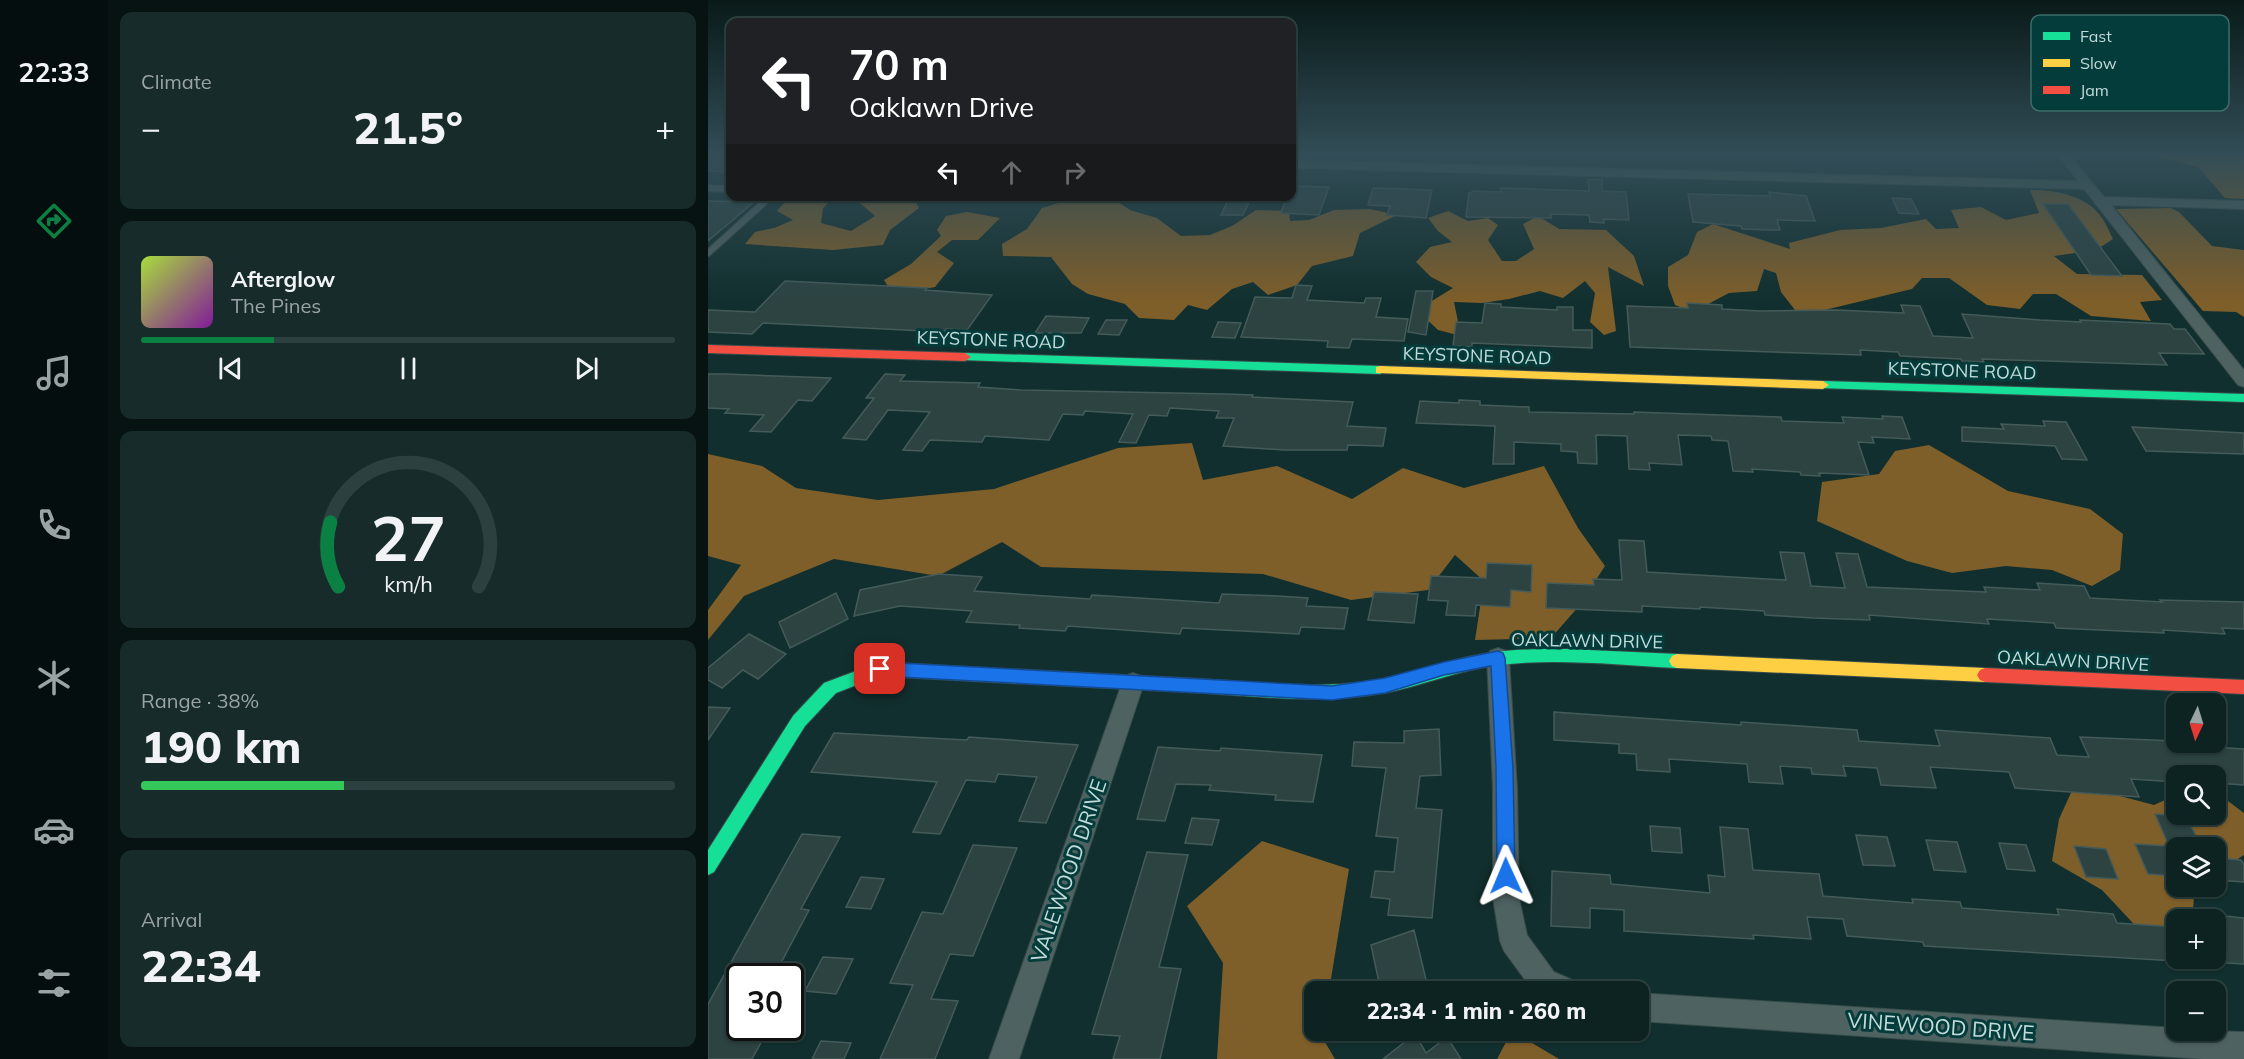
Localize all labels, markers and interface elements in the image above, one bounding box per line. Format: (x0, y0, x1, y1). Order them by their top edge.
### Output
legend (2031, 15, 2229, 111)
text: Fast (2080, 26, 2112, 46)
text: 70 m (849, 38, 949, 91)
icon: left (750, 42, 828, 120)
text: Slow (2080, 53, 2117, 73)
text: 22:33 (18, 55, 90, 89)
text: Climate (141, 69, 212, 94)
text: Jam (2080, 80, 2109, 100)
text: Oaklawn Drive (849, 90, 1034, 124)
text: 21.5° (353, 99, 463, 155)
text: − (141, 107, 161, 148)
text: + (655, 107, 675, 148)
icon: left (932, 156, 965, 189)
icon: ahead (995, 156, 1028, 189)
icon: right (1058, 156, 1091, 189)
icon: directions (33, 200, 75, 242)
text: Afterglow (231, 265, 335, 293)
text: The Pines (231, 293, 321, 318)
street label: KEYSTONE ROAD (916, 325, 1066, 354)
street label: KEYSTONE ROAD (1402, 341, 1552, 370)
icon: music (33, 352, 75, 394)
icon: previous (214, 352, 247, 385)
icon: pause (392, 352, 425, 385)
icon: next (570, 352, 603, 385)
street label: KEYSTONE ROAD (1887, 356, 2037, 385)
text: 27 (371, 498, 445, 577)
icon: phone (33, 504, 75, 546)
text: km/h (384, 570, 432, 597)
street label: OAKLAWN DRIVE (1511, 628, 1663, 653)
pin (854, 643, 905, 694)
street label: OAKLAWN DRIVE (1997, 645, 2149, 676)
icon: arrive (863, 652, 896, 685)
icon: climate (33, 657, 75, 699)
text: Range · 38% (141, 688, 259, 713)
north arrow (2166, 693, 2226, 753)
map controls (2166, 693, 2226, 1041)
text: 190 km (141, 718, 302, 774)
button: search (2166, 765, 2226, 825)
street label: VALEWOOD DRIVE (1025, 776, 1112, 966)
icon: car (33, 809, 75, 851)
button: layers (2166, 837, 2226, 897)
position arrow (1474, 844, 1538, 908)
text: Arrival (141, 907, 202, 932)
button: + (2166, 909, 2226, 969)
text: 22:34 (141, 937, 261, 993)
icon: filters (33, 962, 75, 1004)
speed limit sign: 30 (726, 963, 804, 1041)
button: − (2166, 981, 2226, 1041)
text: 22:34 · 1 min · 260 m (1367, 997, 1586, 1025)
street label: VINEWOOD DRIVE (1847, 1007, 2035, 1046)

